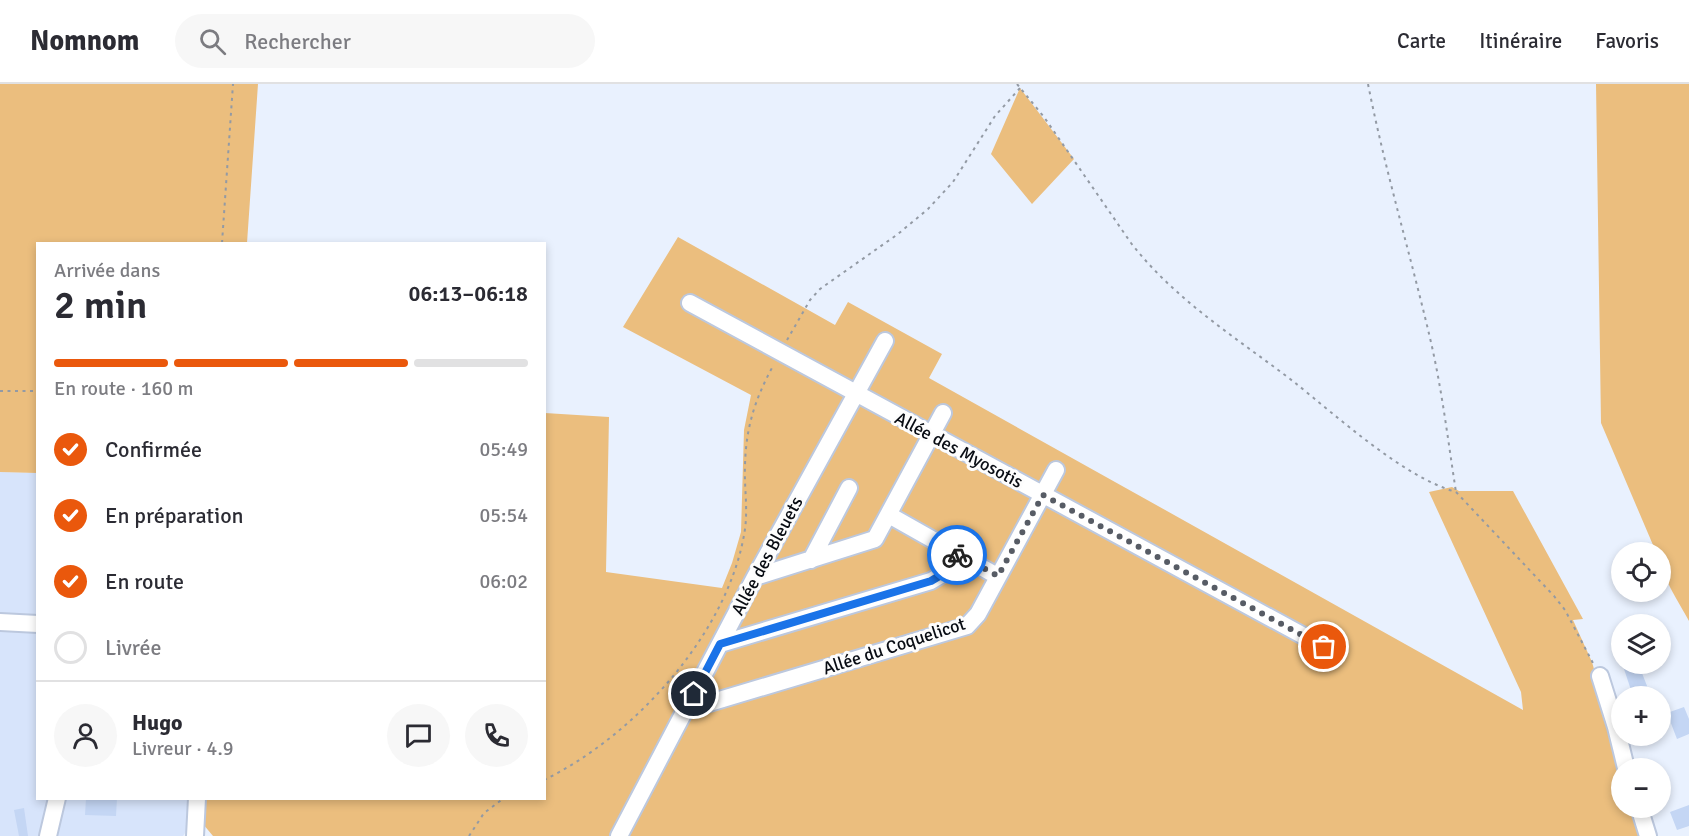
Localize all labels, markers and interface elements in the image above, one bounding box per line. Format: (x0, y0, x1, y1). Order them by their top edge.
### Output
search box (175, 14, 595, 68)
text: Nomnom (30, 24, 139, 58)
icon: search (196, 25, 229, 58)
text: Rechercher (244, 28, 351, 55)
text: Carte (1397, 28, 1446, 54)
text: Itinéraire (1479, 28, 1562, 54)
text: Favoris (1595, 28, 1659, 54)
text: Arrivée dans (54, 258, 160, 283)
text: 06:13–06:18 (409, 280, 528, 307)
text: 2 min (54, 281, 147, 329)
text: En route · 160 m (54, 376, 193, 401)
street label: Allée des Myosotis (891, 407, 1027, 493)
icon: check (54, 433, 87, 466)
text: Confirmée (105, 436, 202, 463)
text: 05:49 (479, 437, 528, 462)
street label: Allée des Bleuets (726, 493, 808, 619)
icon: check (54, 499, 87, 532)
text: En préparation (105, 502, 244, 529)
text: 05:54 (479, 503, 528, 528)
courier (927, 525, 987, 585)
icon: bike (941, 539, 974, 572)
map controls (1611, 542, 1671, 818)
button: locate (1611, 542, 1671, 602)
icon: check (54, 565, 87, 598)
text: En route (105, 568, 184, 595)
text: 06:02 (479, 569, 528, 594)
street label: Allée du Coquelicot (820, 613, 968, 679)
button: layers (1611, 614, 1671, 674)
pin (1298, 621, 1349, 672)
icon: bag (1307, 630, 1340, 663)
text: Livrée (105, 634, 162, 661)
pin (668, 668, 719, 719)
icon: home (677, 677, 710, 710)
button: + (1611, 686, 1671, 746)
button: person (54, 704, 117, 767)
button: chat (387, 704, 450, 767)
button: phone (465, 704, 528, 767)
text: Hugo (132, 709, 182, 736)
text: Livreur · 4.9 (132, 736, 233, 761)
button: − (1611, 758, 1671, 818)

